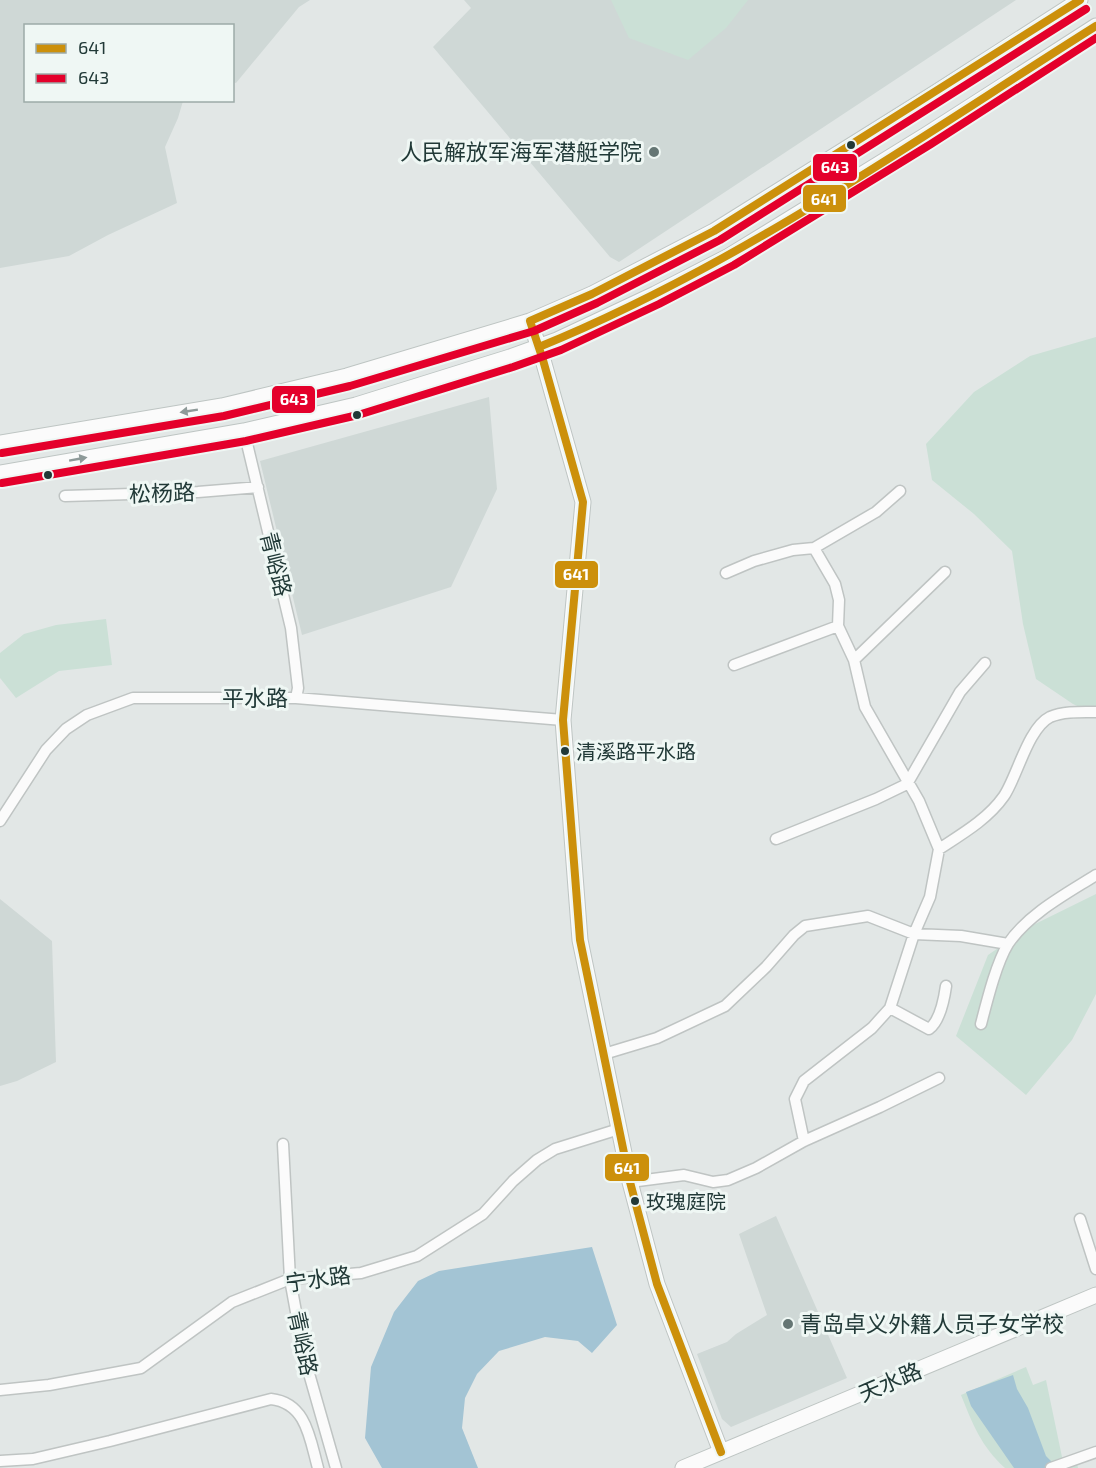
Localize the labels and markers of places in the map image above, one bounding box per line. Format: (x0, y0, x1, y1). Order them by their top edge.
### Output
place label: 人民解放军海军潜艇学院 (400, 138, 642, 164)
unlabelled marker (845, 139, 857, 151)
marker: 人民解放军海军潜艇学院 (647, 145, 661, 159)
unlabelled marker (351, 409, 363, 421)
unlabelled marker (42, 469, 54, 481)
place label: 清溪路平水路 (576, 739, 696, 763)
marker: 清溪路平水路 (559, 745, 571, 757)
place label: 玫瑰庭院 (646, 1189, 726, 1213)
marker: 玫瑰庭院 (629, 1195, 641, 1207)
place label: 青岛卓义外籍人员子女学校 (800, 1310, 1064, 1336)
marker: 青岛卓义外籍人员子女学校 (781, 1317, 795, 1331)

